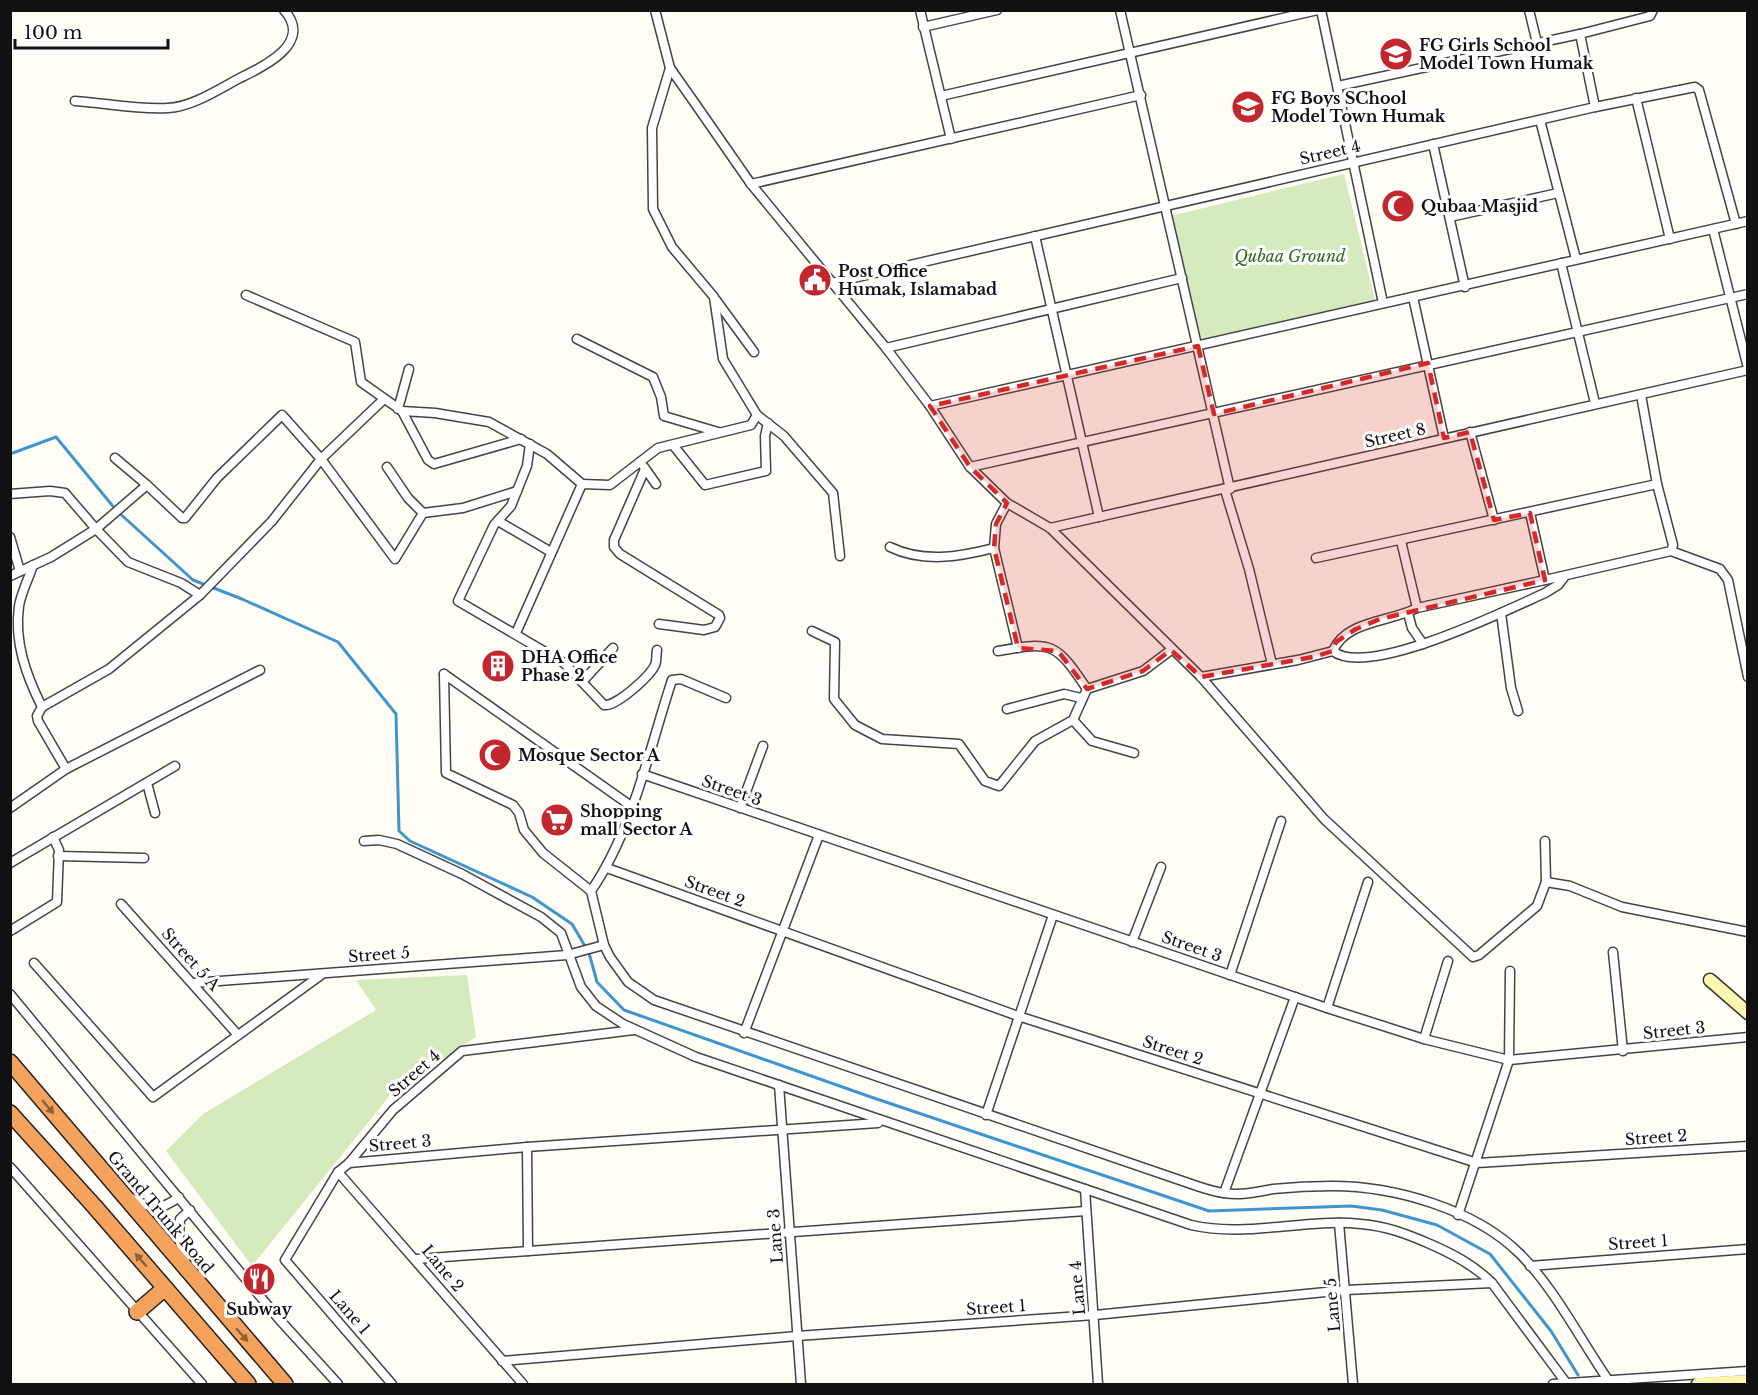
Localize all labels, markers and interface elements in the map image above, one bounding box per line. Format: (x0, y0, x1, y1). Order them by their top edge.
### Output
scale bar (15, 12, 168, 50)
text: 100 m (24, 22, 82, 44)
place label: FG Girls School Model Town Humak (1419, 35, 1594, 73)
school or university icon: FG Girls School Model Town Humak (1378, 36, 1414, 72)
place label: FG Boys SChool Model Town Humak (1271, 88, 1446, 126)
school or university icon: FG Boys SChool Model Town Humak (1230, 89, 1266, 125)
street label: Street 4 (1297, 135, 1363, 169)
mosque icon: Qubaa Masjid (1380, 188, 1416, 224)
place label: Qubaa Masjid (1421, 196, 1538, 216)
park label: Qubaa Ground (1234, 246, 1346, 266)
place label: Post Office Humak, Islamabad (838, 261, 997, 299)
public building icon: Post Office Humak, Islamabad (797, 262, 833, 298)
street label: Street 8 (1362, 418, 1428, 452)
place label: DHA Office Phase 2 (521, 647, 617, 685)
building icon: DHA Office Phase 2 (480, 648, 516, 684)
mosque icon: Mosque Sector A (477, 737, 513, 773)
place label: Mosque Sector A (518, 745, 661, 765)
street label: Street 3 (699, 770, 765, 810)
place label: Shopping mall Sector A (580, 801, 693, 839)
supermarket icon: Shopping mall Sector A (539, 802, 575, 838)
street label: Street 2 (682, 871, 748, 911)
street label: Street 5 A (157, 923, 225, 995)
street label: Street 3 (1159, 926, 1225, 966)
street label: Street 5 (347, 942, 411, 966)
street label: Street 3 (1642, 1017, 1706, 1043)
street label: Street 2 (1140, 1031, 1206, 1069)
street label: Street 4 (384, 1045, 444, 1101)
one-way arrow (41, 1099, 54, 1114)
street label: Street 2 (1624, 1125, 1688, 1149)
street label: Street 3 (368, 1130, 432, 1156)
street label: Grand Trunk Road (104, 1147, 218, 1278)
street label: Lane 3 (763, 1208, 787, 1264)
street label: Street 1 (1607, 1230, 1669, 1254)
street label: Lane 2 (418, 1240, 468, 1296)
one-way arrow (135, 1253, 148, 1268)
street label: Lane 4 (1065, 1260, 1089, 1316)
restaurant icon: Subway (241, 1261, 277, 1297)
street label: Lane 5 (1320, 1277, 1344, 1333)
street label: Lane 1 (325, 1286, 375, 1338)
street label: Street 1 (965, 1295, 1027, 1319)
place label: Subway (226, 1299, 292, 1319)
one-way arrow (236, 1327, 249, 1343)

